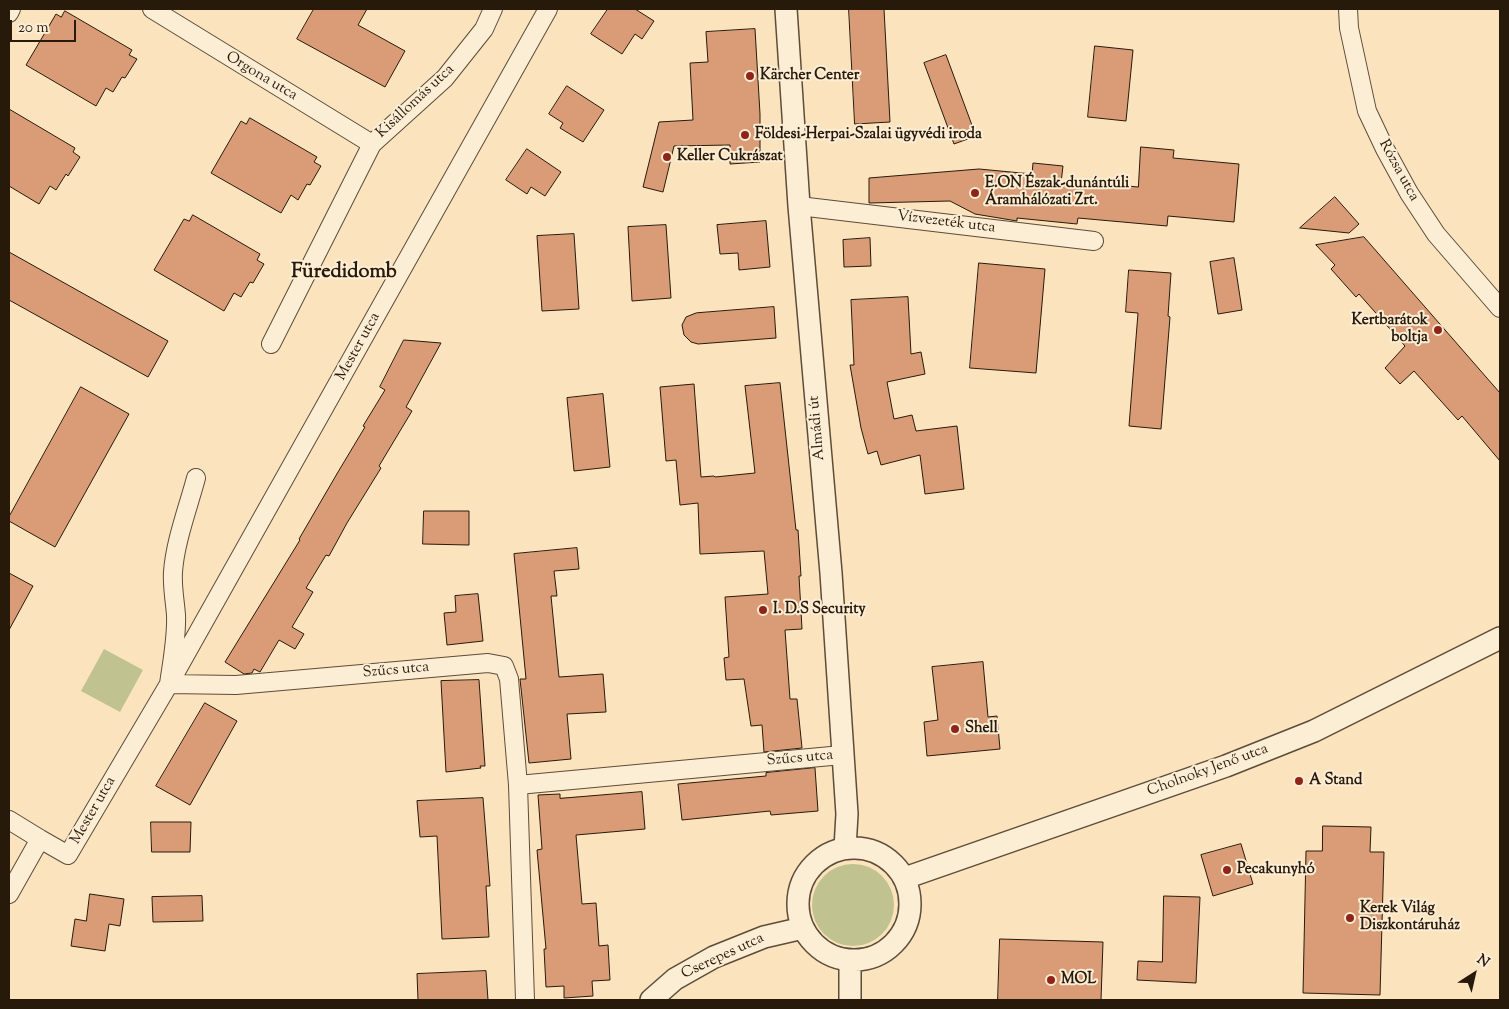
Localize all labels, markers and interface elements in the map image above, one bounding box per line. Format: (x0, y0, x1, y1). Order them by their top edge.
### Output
scale bar (12, 10, 79, 42)
text: 20 m (18, 18, 49, 39)
street label: Orgona utca (222, 49, 300, 105)
street label: Kisállomás utca (373, 61, 459, 143)
place label: Kärcher Center (760, 67, 859, 85)
marker: Kärcher Center (744, 70, 756, 82)
place label: Földesi-Herpai-Szalai ügyvédi iroda (755, 126, 982, 144)
marker: Földesi-Herpai-Szalai ügyvédi iroda (739, 129, 751, 141)
street label: Rózsa utca (1374, 137, 1422, 205)
place label: Keller Cukrászat (677, 148, 783, 166)
marker: Keller Cukrászat (661, 151, 673, 163)
place label: E.ON Észak-dunántúli Áramhálózati Zrt. (985, 175, 1129, 210)
marker: E.ON Észak-dunántúli Áramhálózati Zrt. (969, 187, 981, 199)
street label: Vízvezeték utca (896, 208, 996, 238)
district label: Füredidomb (291, 262, 397, 286)
street label: Mester utca (333, 310, 385, 384)
place label: Kertbarátok boltja (1351, 312, 1428, 347)
marker: Kertbarátok boltja (1432, 324, 1444, 336)
street label: Almádi út (806, 395, 830, 461)
place label: I. D.S Security (773, 601, 866, 619)
marker: I. D.S Security (757, 604, 769, 616)
street label: Szűcs utca (362, 659, 430, 683)
place label: Shell (965, 720, 998, 738)
marker: Shell (949, 723, 961, 735)
street label: Cholnoky Jenő utca (1145, 741, 1271, 801)
street label: Szűcs utca (766, 747, 834, 771)
place label: A Stand (1309, 772, 1363, 790)
street label: Mester utca (67, 774, 121, 848)
marker: A Stand (1293, 775, 1305, 787)
place label: Pecakunyhó (1237, 861, 1315, 879)
marker: Pecakunyhó (1221, 864, 1233, 876)
place label: Kerek Világ Diszkontáruház (1360, 900, 1460, 935)
marker: Kerek Világ Diszkontáruház (1344, 912, 1356, 924)
street label: Cserepes utca (679, 930, 767, 984)
north arrow (1449, 949, 1499, 999)
text: N (1472, 950, 1493, 973)
place label: MOL (1061, 971, 1096, 989)
marker: MOL (1045, 974, 1057, 986)

